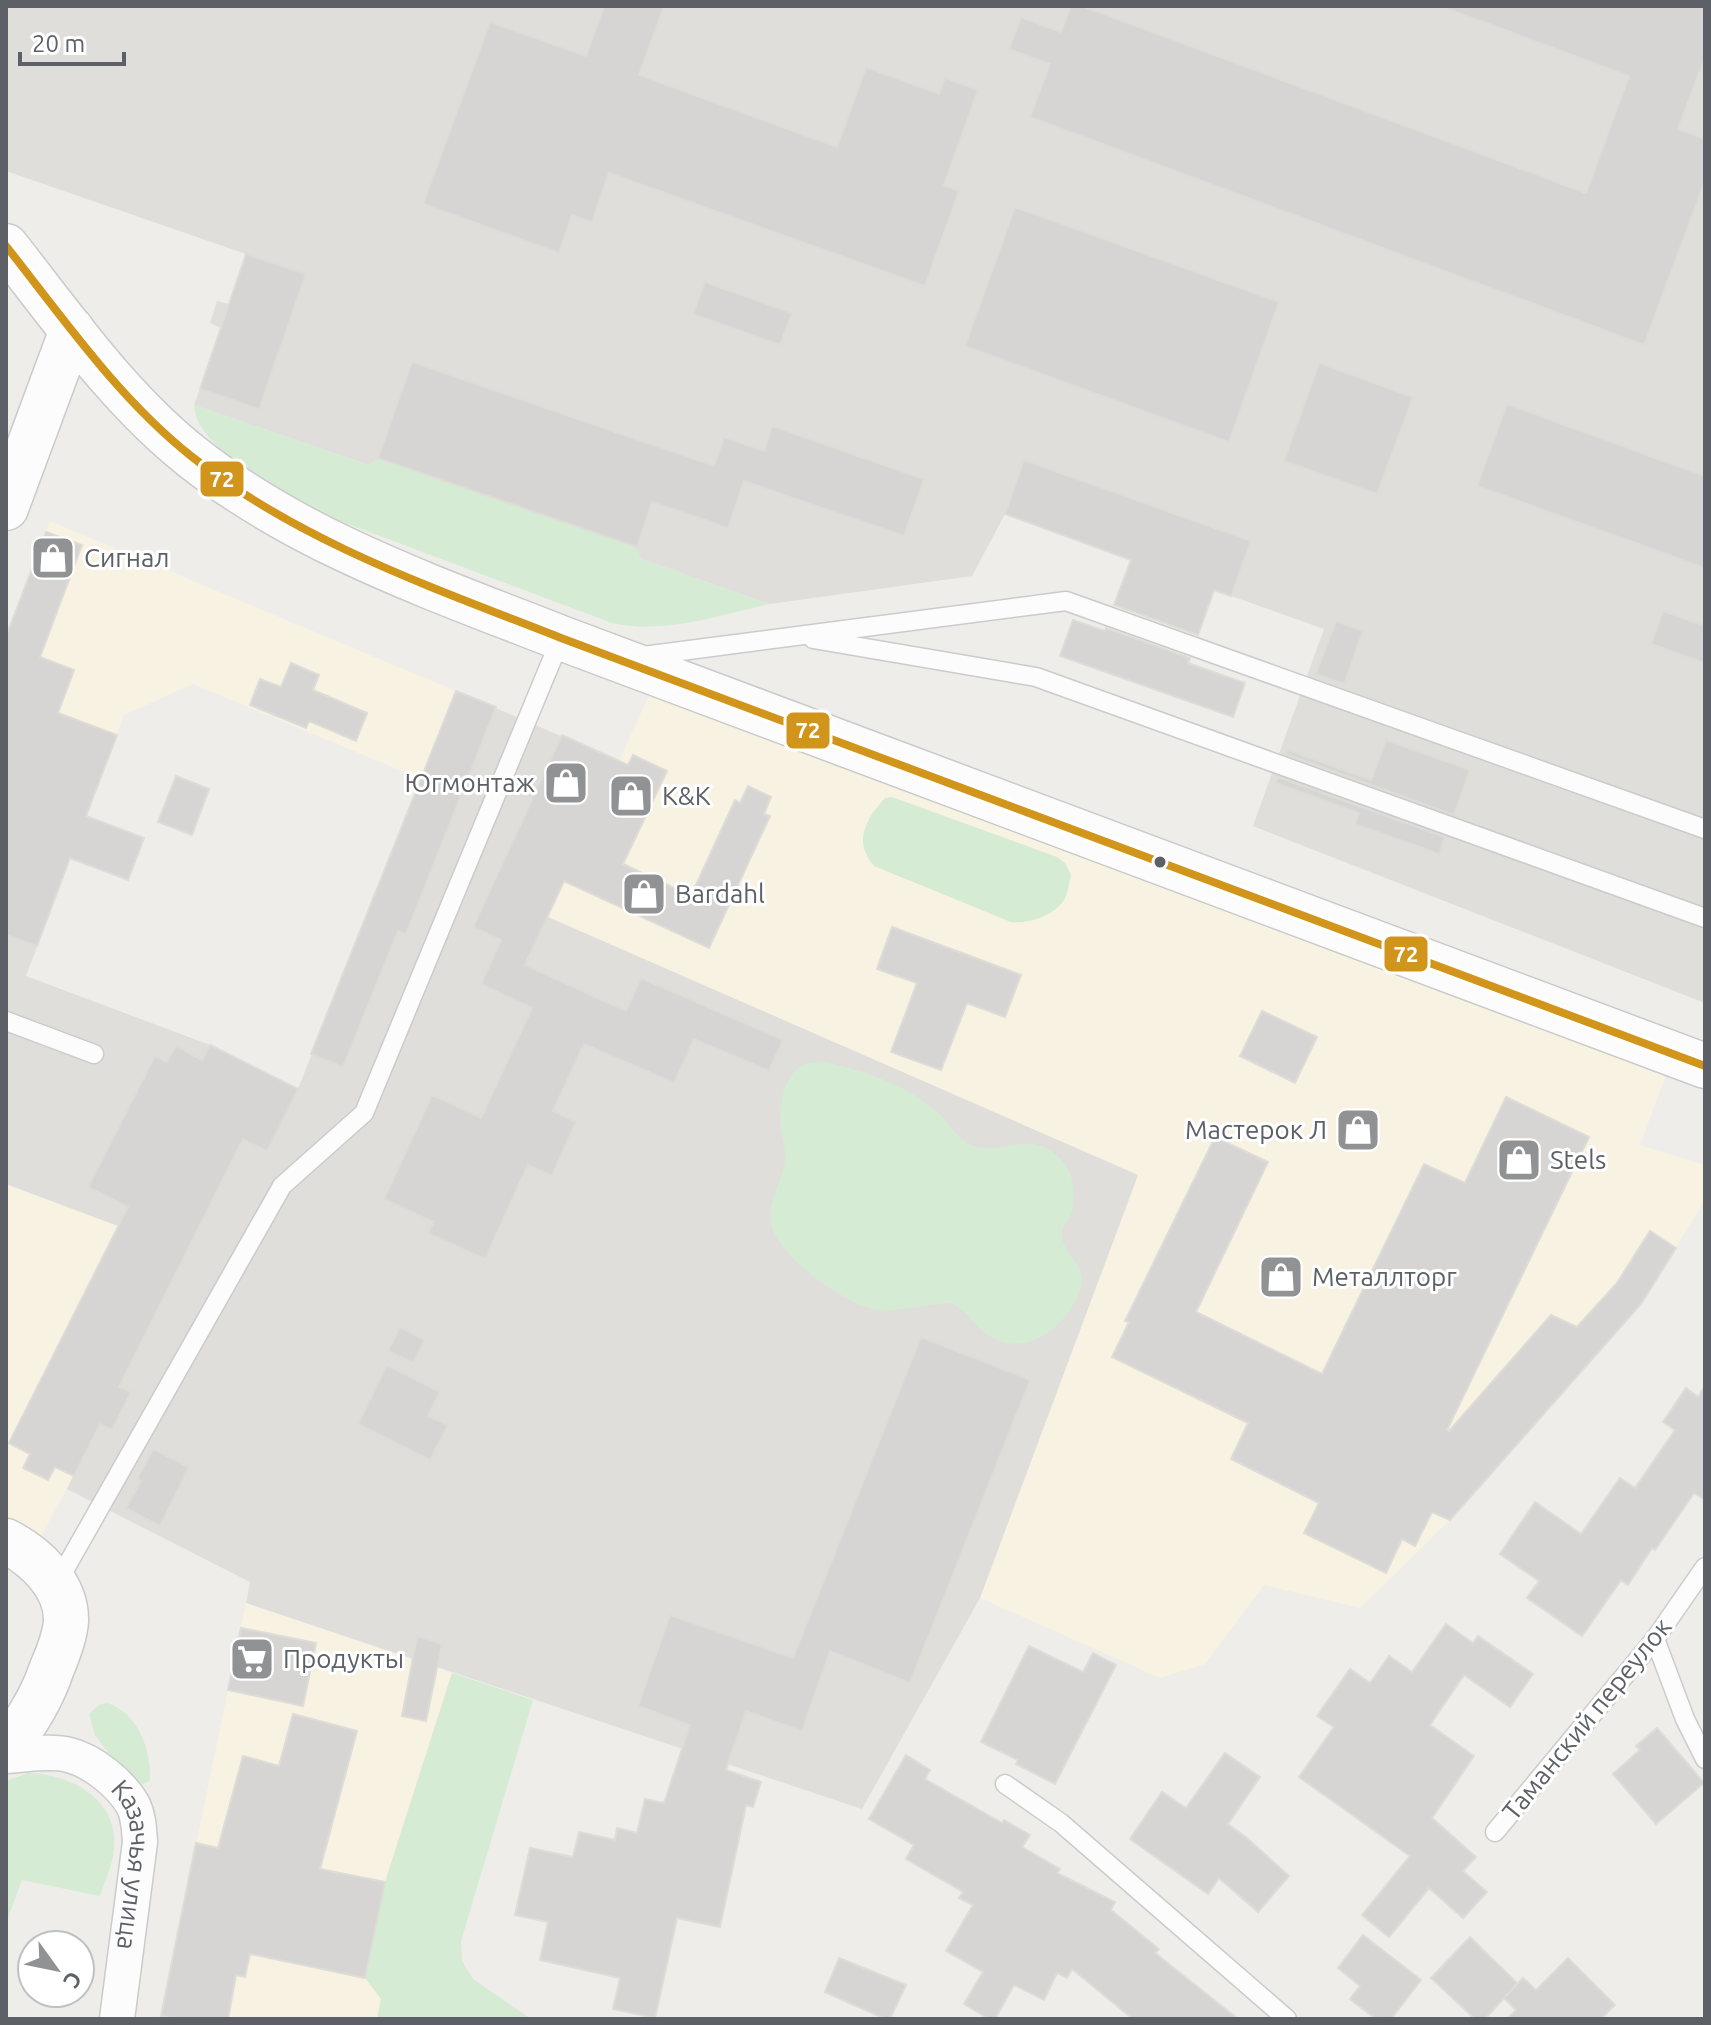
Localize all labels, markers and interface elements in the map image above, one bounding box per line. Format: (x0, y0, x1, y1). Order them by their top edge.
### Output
scale bar (20, 16, 124, 66)
text: 20 m (32, 30, 85, 57)
line badge: 72 (199, 460, 245, 498)
text: 72 (210, 466, 234, 491)
shop icon: Сигнал (29, 534, 77, 582)
place label: Сигнал (84, 543, 170, 572)
line badge: 72 (785, 711, 831, 750)
text: 72 (796, 717, 820, 742)
shop icon: Югмонтаж (542, 759, 590, 807)
place label: Югмонтаж (405, 768, 535, 797)
shop icon: K&K (607, 772, 655, 820)
place label: K&K (662, 781, 711, 810)
unlabelled marker (1152, 854, 1168, 870)
shop icon: Bardahl (620, 870, 668, 918)
place label: Bardahl (675, 879, 765, 908)
line badge: 72 (1383, 935, 1429, 973)
text: 72 (1394, 941, 1418, 966)
shop icon: Мастерок Л (1334, 1106, 1382, 1154)
place label: Мастерок Л (1185, 1115, 1327, 1144)
shop icon: Stels (1495, 1136, 1543, 1184)
place label: Stels (1550, 1145, 1606, 1174)
shop icon: Металлторг (1257, 1253, 1305, 1301)
place label: Металлторг (1312, 1262, 1457, 1291)
street label: Таманский переулок (1496, 1612, 1677, 1825)
supermarket icon: Продукты (228, 1635, 276, 1683)
place label: Продукты (283, 1644, 404, 1673)
street label: Казачья улица (106, 1774, 155, 1952)
north arrow (16, 1929, 96, 2009)
text: С (59, 1967, 88, 1993)

